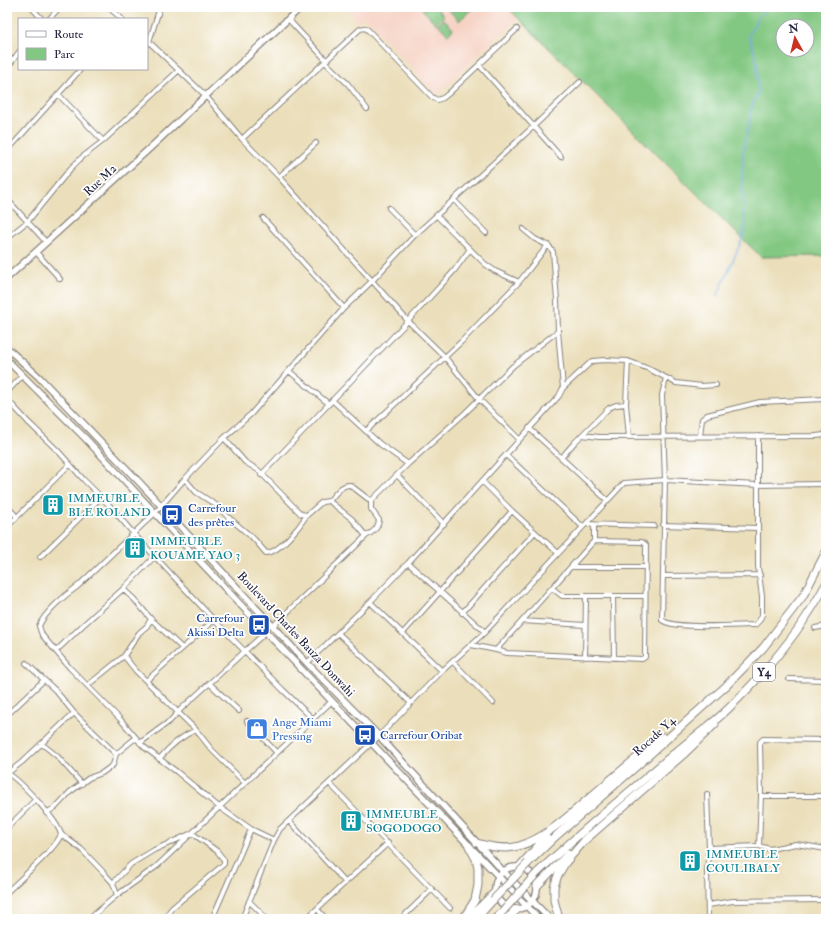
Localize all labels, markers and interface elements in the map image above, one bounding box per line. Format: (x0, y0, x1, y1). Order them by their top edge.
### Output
legend (18, 18, 148, 70)
north arrow (775, 18, 815, 58)
text: N (787, 21, 801, 36)
text: Route (54, 27, 83, 42)
text: Parc (54, 47, 75, 62)
street label: Rue M2 (81, 161, 120, 199)
place label: IMMEUBLE BLE ROLAND (68, 491, 151, 520)
building icon: IMMEUBLE BLE ROLAND (40, 492, 66, 518)
place label: Carrefour des prêtes (188, 501, 236, 530)
bus stop icon: Carrefour des prêtes (159, 502, 185, 528)
place label: IMMEUBLE KOUAME YAO 3 (150, 534, 240, 563)
building icon: IMMEUBLE KOUAME YAO 3 (122, 535, 148, 561)
street label: Boulevard Charles Bauza Donwahi (234, 569, 358, 700)
place label: Carrefour Akissi Delta (186, 611, 245, 640)
bus stop icon: Carrefour Akissi Delta (246, 612, 272, 638)
road number: Y4 (753, 663, 775, 681)
street label: Rocade Y4 (630, 713, 679, 759)
place label: Ange Miami Pressing (271, 715, 332, 744)
shop icon: Ange Miami Pressing (244, 716, 270, 742)
bus stop icon: Carrefour Oribat (352, 722, 378, 748)
place label: Carrefour Oribat (380, 728, 463, 743)
place label: IMMEUBLE SOGODOGO (366, 807, 442, 836)
building icon: IMMEUBLE SOGODOGO (338, 808, 364, 834)
place label: IMMEUBLE COULIBALY (706, 847, 781, 876)
building icon: IMMEUBLE COULIBALY (677, 848, 703, 874)

